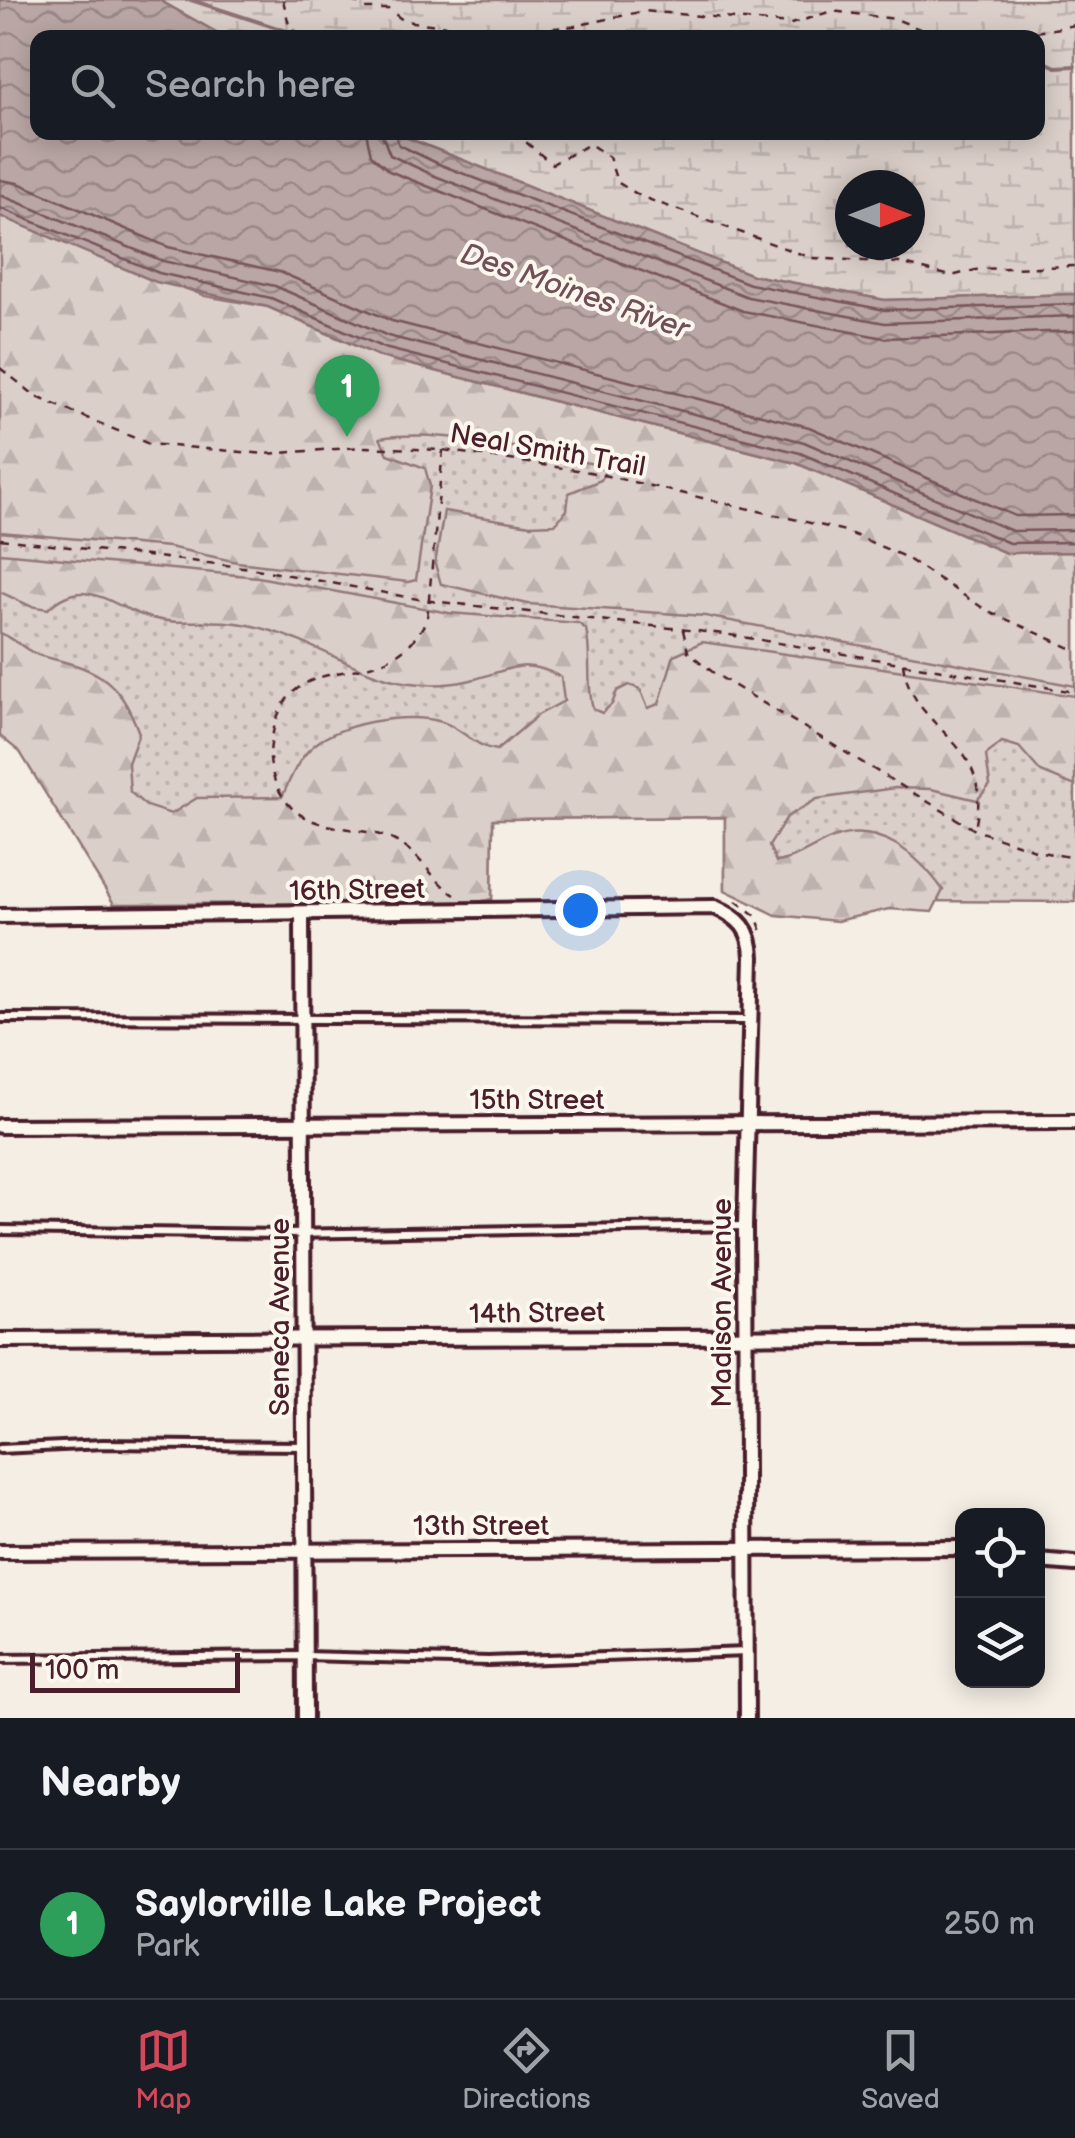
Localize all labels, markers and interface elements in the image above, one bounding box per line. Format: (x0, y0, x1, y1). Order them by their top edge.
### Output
search box (30, 30, 1045, 140)
icon: search (65, 58, 120, 113)
text: Search here (145, 63, 356, 108)
north arrow (835, 170, 925, 260)
water label: Des Moines River (456, 236, 695, 349)
pin: 1 (314, 354, 380, 437)
street label: Neal Smith Trail (447, 417, 648, 484)
street label: 16th Street (289, 873, 426, 908)
your location (555, 885, 606, 936)
street label: 15th Street (470, 1084, 605, 1117)
street label: Madison Avenue (706, 1198, 739, 1408)
street label: Seneca Avenue (264, 1218, 297, 1416)
street label: 14th Street (469, 1296, 606, 1331)
map controls (955, 1508, 1045, 1688)
button: locate (955, 1508, 1045, 1598)
street label: 13th Street (413, 1510, 549, 1543)
button: layers (955, 1598, 1045, 1688)
scale bar (30, 1648, 240, 1692)
text: 100 m (45, 1654, 119, 1687)
text: Nearby (40, 1758, 180, 1809)
text: Saylorville Lake Project (135, 1882, 541, 1927)
text: 1 (66, 1905, 79, 1944)
text: 250 m (944, 1905, 1035, 1944)
text: Park (135, 1927, 199, 1966)
tab: Map (135, 2023, 192, 2116)
tab: Directions (462, 2023, 591, 2116)
tab: Saved (861, 2023, 940, 2116)

